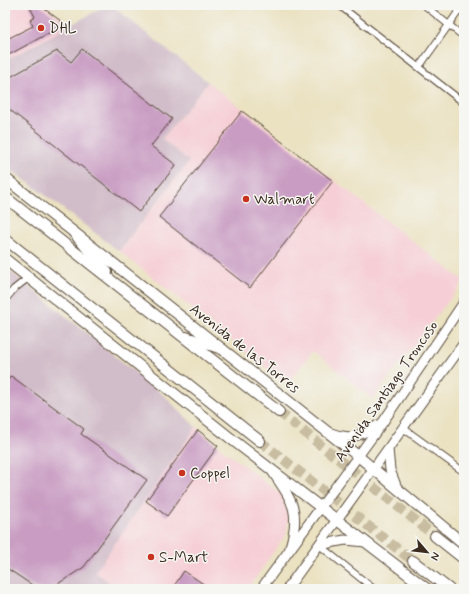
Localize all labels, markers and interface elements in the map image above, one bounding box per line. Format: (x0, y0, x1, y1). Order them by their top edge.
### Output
place label: DHL (49, 19, 77, 39)
marker: DHL (36, 23, 46, 33)
place label: Walmart (254, 190, 315, 210)
marker: Walmart (241, 194, 251, 204)
street label: Avenida de las Torres (185, 299, 304, 398)
street label: Avenida Santiago Troncoso (330, 317, 443, 466)
place label: Coppel (190, 464, 230, 484)
marker: Coppel (177, 468, 187, 478)
north arrow (407, 532, 447, 572)
place label: S-Mart (159, 548, 208, 568)
text: N (427, 550, 443, 563)
marker: S-Mart (146, 552, 156, 562)

